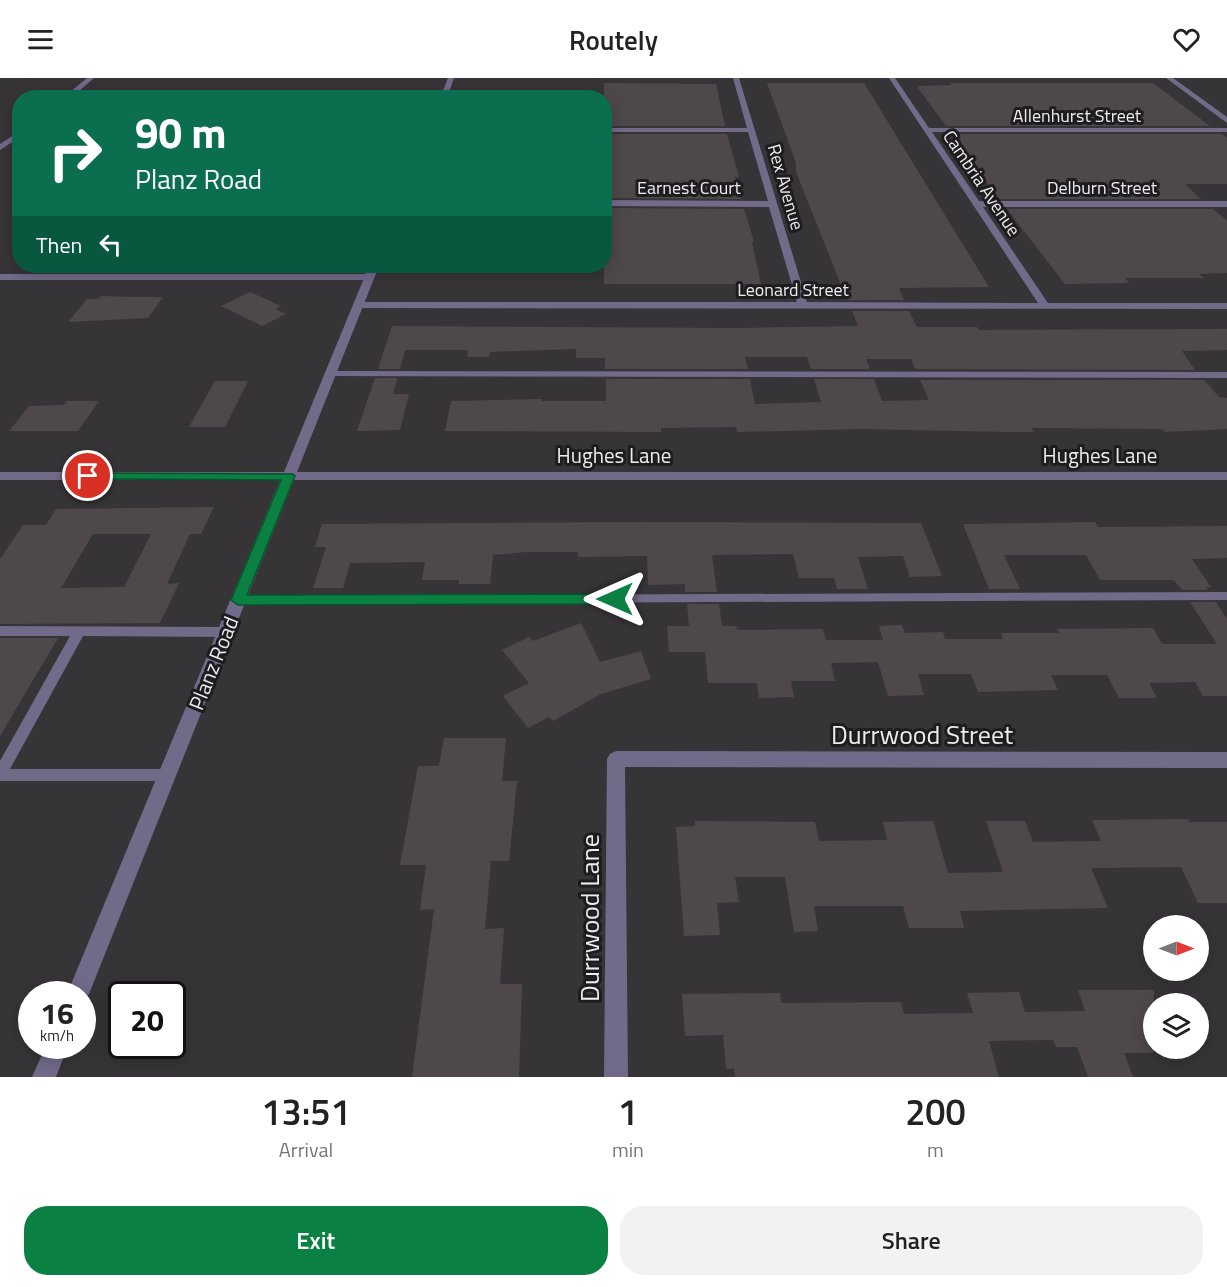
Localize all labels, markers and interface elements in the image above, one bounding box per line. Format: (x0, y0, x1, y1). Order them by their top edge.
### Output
text: Routely (569, 19, 658, 60)
icon: menu (24, 23, 57, 56)
icon: heart (1170, 23, 1203, 56)
text: 90 m (135, 100, 227, 164)
street label: Allenhurst Street (1013, 102, 1142, 129)
icon: right (36, 114, 114, 192)
street label: Cambria Avenue (936, 125, 1028, 241)
street label: Rex Avenue (761, 141, 811, 233)
text: Planz Road (135, 158, 262, 199)
street label: Earnest Court (637, 174, 742, 201)
street label: Delburn Street (1047, 174, 1158, 201)
text: Then (36, 228, 82, 262)
icon: left (94, 228, 127, 261)
street label: Leonard Street (737, 276, 850, 303)
street label: Hughes Lane (557, 439, 671, 471)
street label: Hughes Lane (1043, 439, 1157, 471)
pin (62, 450, 113, 501)
icon: arrive (71, 459, 104, 492)
position arrow (583, 567, 647, 631)
street label: Planz Road (180, 611, 246, 715)
street label: Durrwood Street (831, 715, 1013, 754)
street label: Durrwood Lane (570, 834, 609, 1002)
north arrow (1143, 915, 1209, 981)
map controls (1143, 915, 1209, 1059)
speed limit sign: 20 (108, 981, 186, 1059)
text: 16 (40, 990, 74, 1036)
button: layers (1143, 993, 1209, 1059)
text: km/h (40, 1024, 74, 1047)
text: 13:51 (261, 1084, 351, 1139)
text: 1 (618, 1084, 638, 1139)
text: 200 (905, 1084, 966, 1139)
text: Arrival (279, 1134, 333, 1165)
text: min (612, 1134, 644, 1165)
text: m (927, 1134, 944, 1165)
button: Exit (24, 1206, 608, 1275)
button: Share (620, 1206, 1203, 1275)

